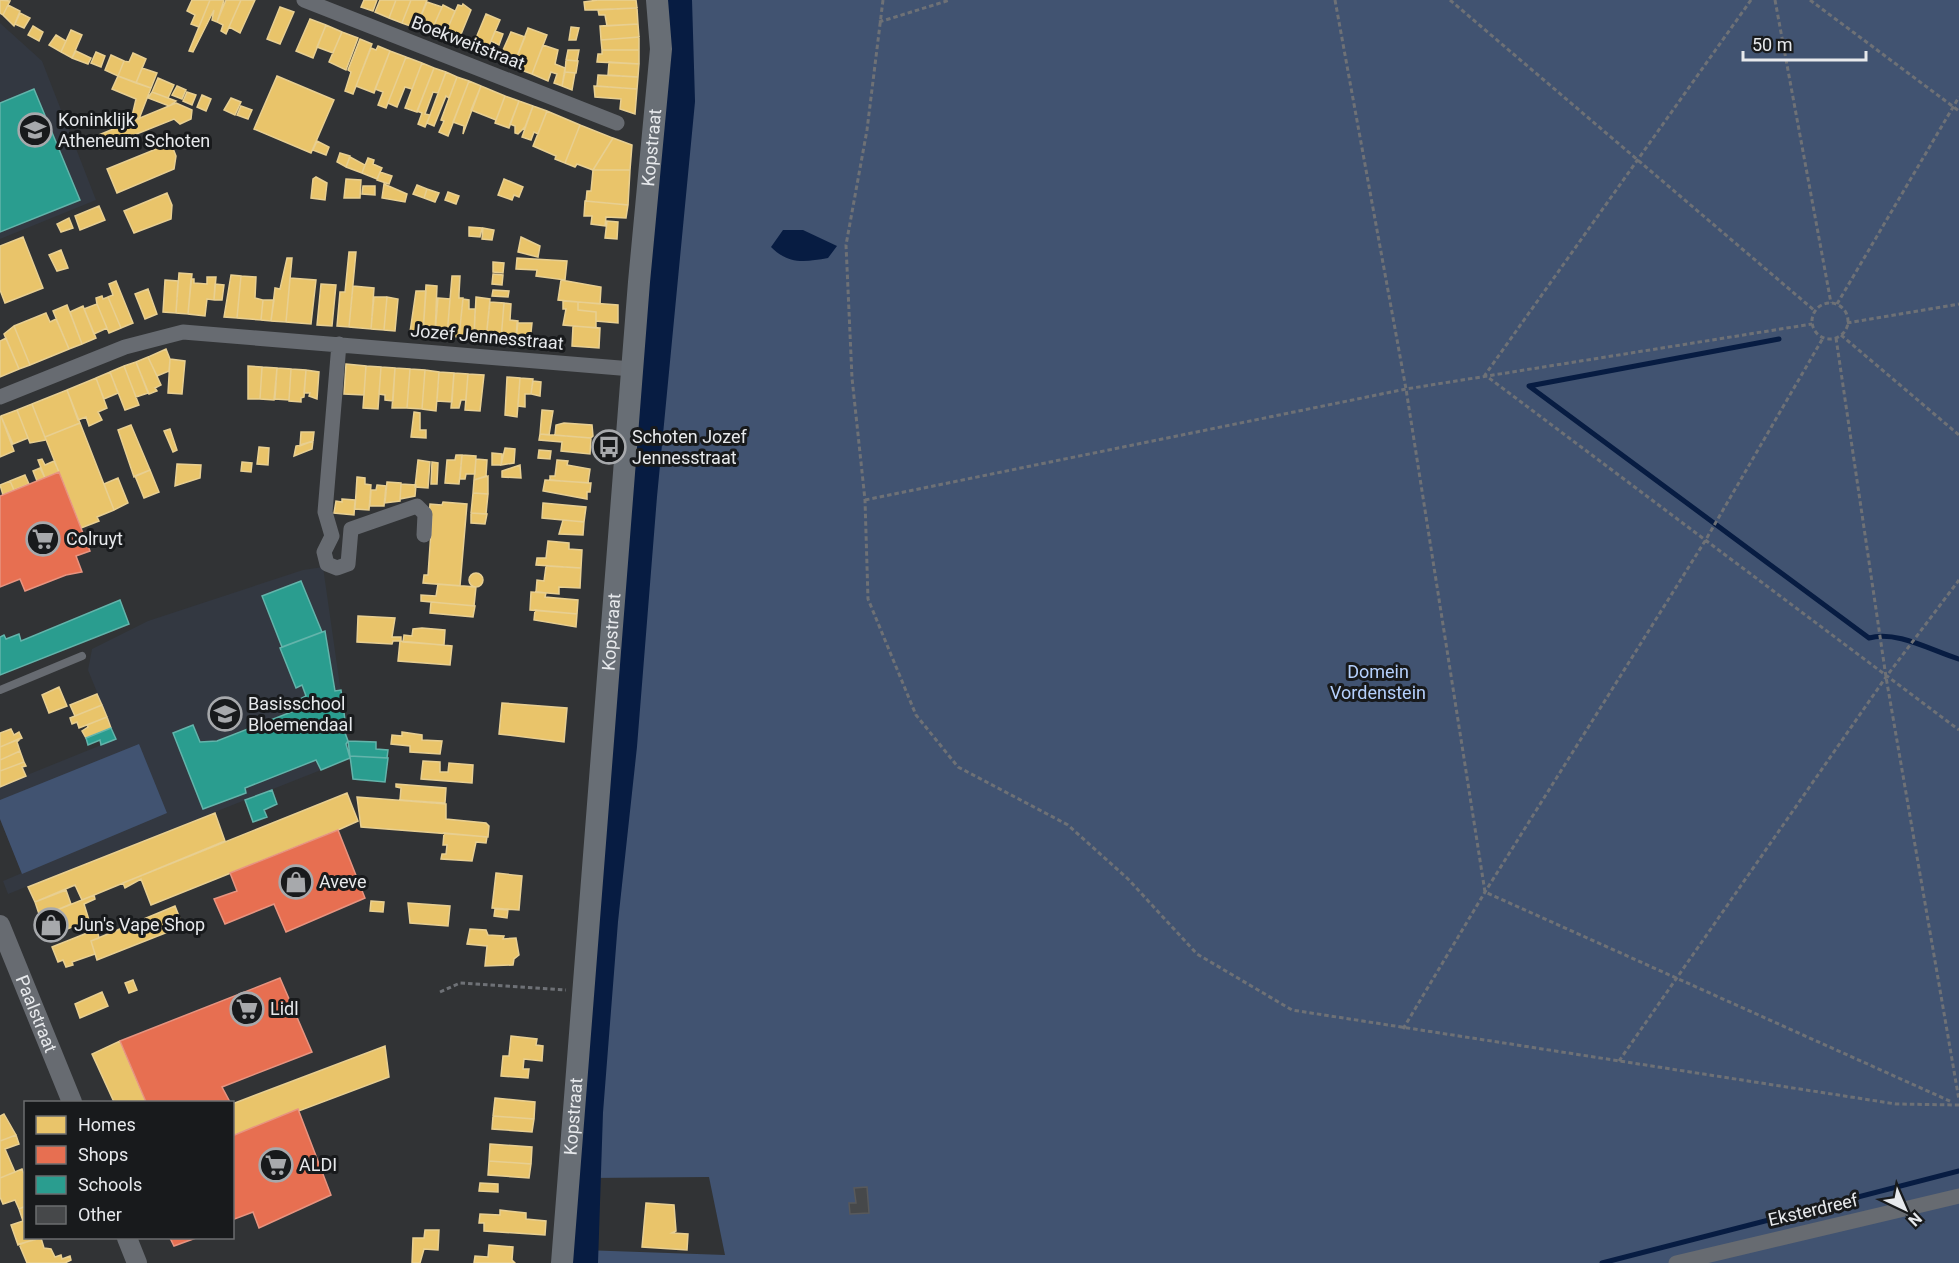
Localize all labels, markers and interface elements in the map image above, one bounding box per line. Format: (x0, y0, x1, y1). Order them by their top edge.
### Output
street label: Boekweitstraat (408, 11, 528, 74)
scale bar (1743, 24, 1866, 62)
text: 50 m (1752, 34, 1792, 55)
street label: Kopstraat (637, 108, 665, 187)
place label: Koninklijk Atheneum Schoten (58, 109, 210, 151)
school or university icon: Koninklijk Atheneum Schoten (17, 112, 53, 148)
street label: Jozef Jennesstraat (410, 319, 565, 354)
place label: Schoten Jozef Jennesstraat (632, 426, 748, 468)
bus stop icon: Schoten Jozef Jennesstraat (591, 429, 627, 465)
supermarket icon: Colruyt (25, 521, 61, 557)
place label: Colruyt (66, 528, 123, 549)
street label: Kopstraat (598, 592, 625, 672)
park label: Domein Vordenstein (1330, 661, 1426, 703)
place label: Basisschool Bloemendaal (248, 693, 353, 735)
school or university icon: Basisschool Bloemendaal (207, 696, 243, 732)
shop icon: Aveve (278, 864, 314, 900)
place label: Aveve (319, 871, 367, 892)
shop icon: Jun's Vape Shop (33, 907, 69, 943)
place label: Jun's Vape Shop (74, 914, 205, 935)
street label: Paalstraat (12, 972, 62, 1056)
supermarket icon: Lidl (229, 991, 265, 1027)
place label: Lidl (270, 998, 299, 1019)
street label: Kopstraat (559, 1077, 587, 1156)
legend (24, 1101, 234, 1239)
text: Homes (78, 1114, 136, 1135)
text: Shops (78, 1144, 128, 1165)
supermarket icon: ALDI (258, 1147, 294, 1183)
place label: ALDI (299, 1154, 337, 1175)
text: Schools (78, 1174, 142, 1195)
north arrow (1875, 1179, 1935, 1239)
street label: Eksterdreef (1766, 1189, 1861, 1230)
text: Other (78, 1204, 122, 1225)
text: N (1904, 1209, 1926, 1230)

